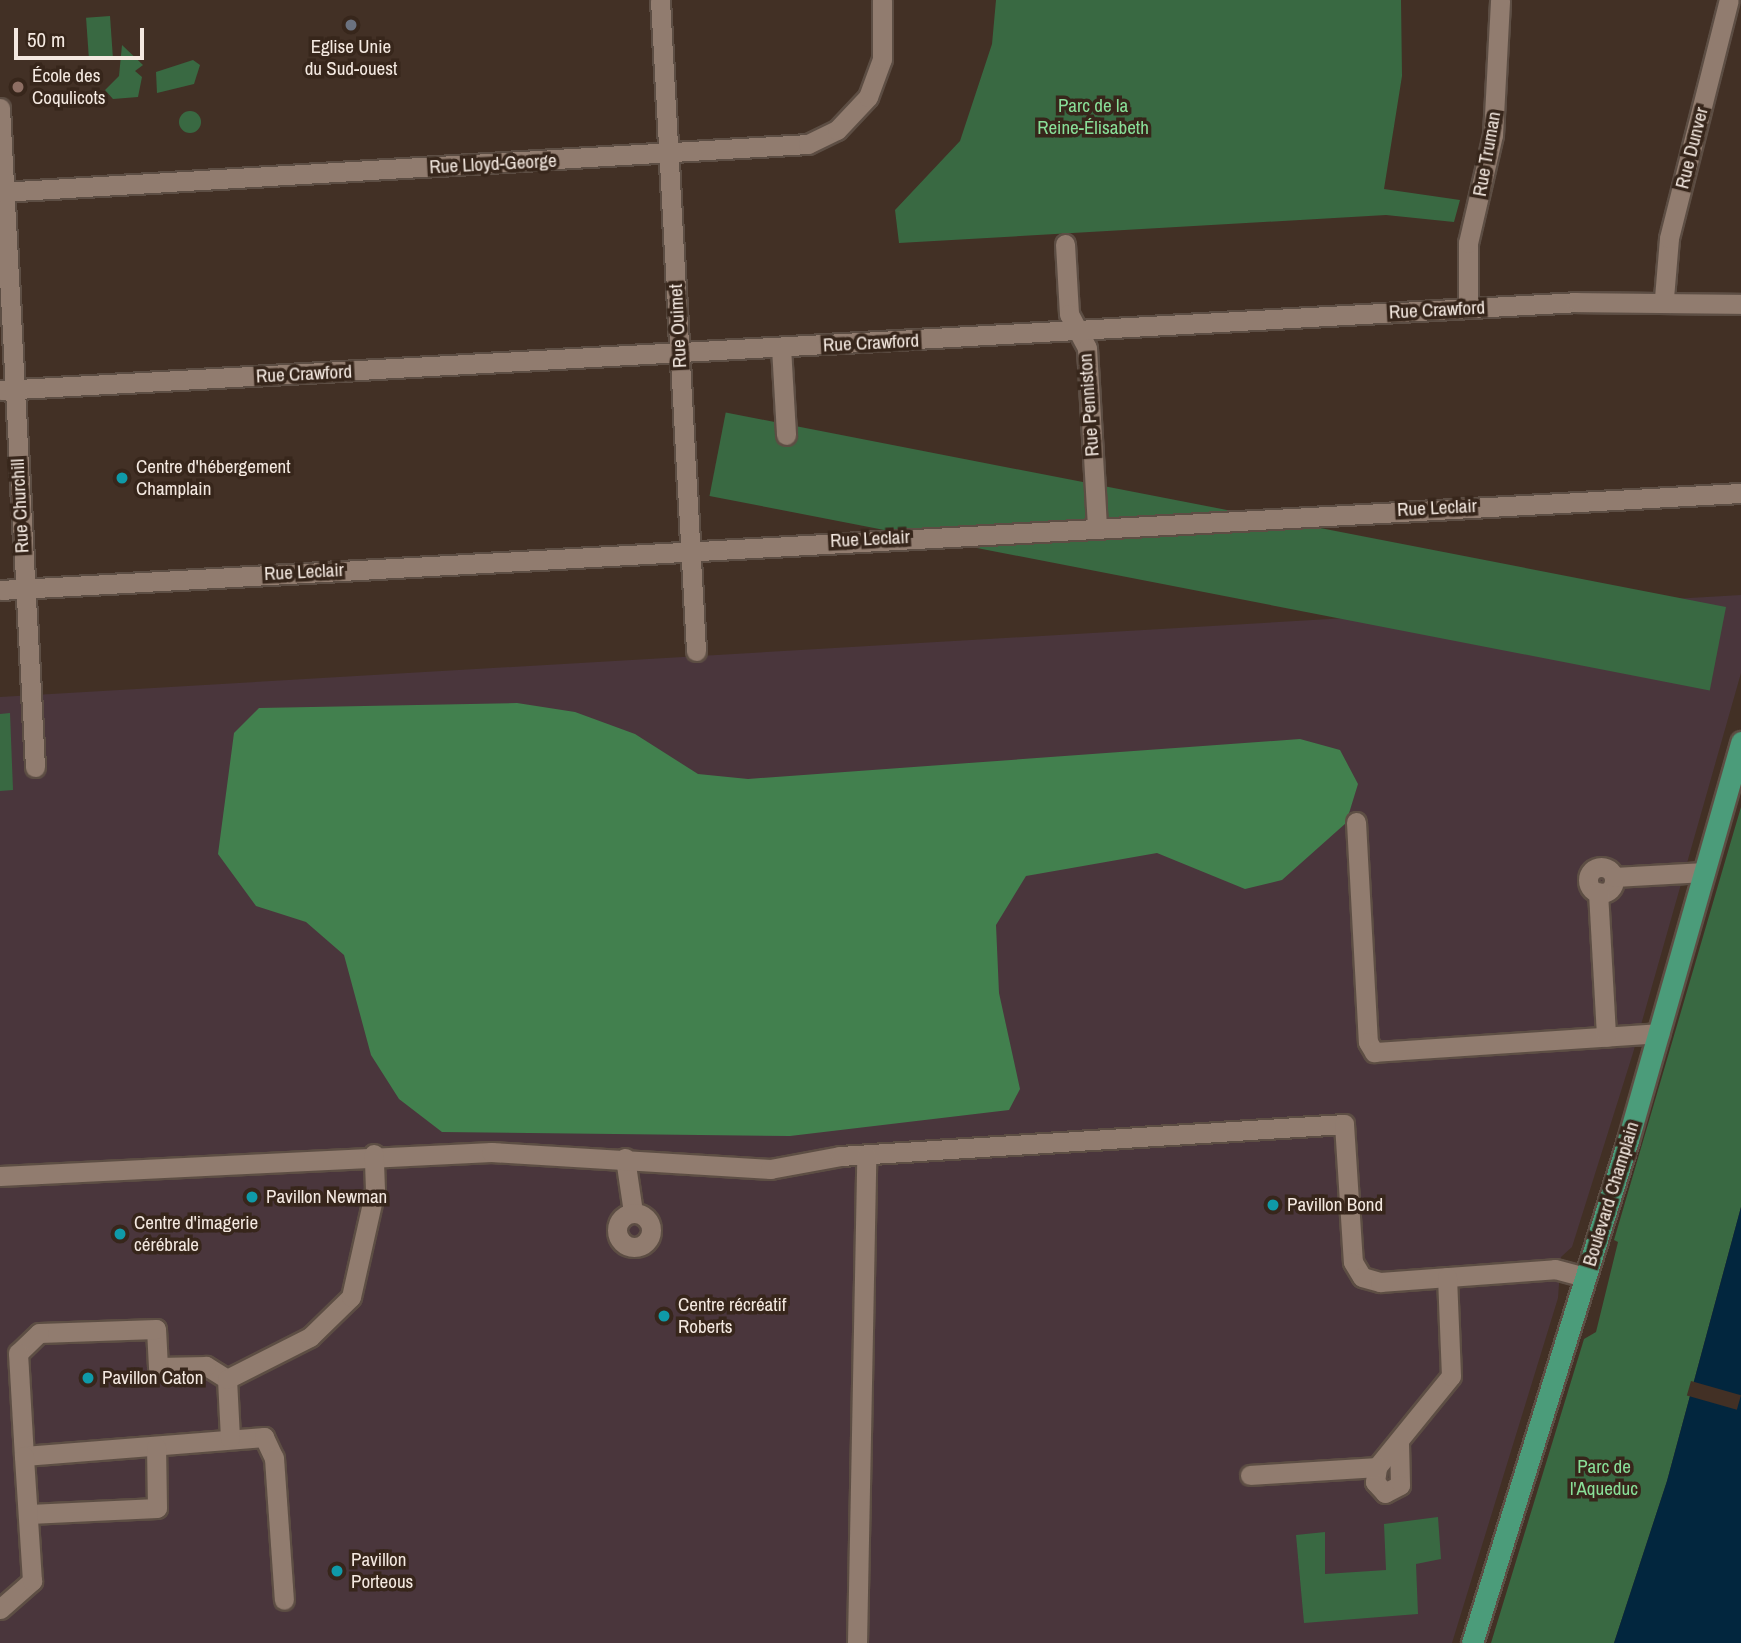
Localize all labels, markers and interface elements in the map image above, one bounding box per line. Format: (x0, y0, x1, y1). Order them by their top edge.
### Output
scale bar (18, 14, 147, 58)
marker: Eglise Unie du Sud-ouest (343, 17, 359, 33)
text: 50 m (27, 25, 65, 54)
place label: Eglise Unie du Sud-ouest (305, 36, 397, 80)
place label: École des Coqulicots (32, 65, 106, 109)
marker: École des Coqulicots (10, 79, 26, 95)
park label: Parc de la Reine-Élisabeth (1037, 95, 1149, 139)
street label: Rue Dunver (1671, 105, 1713, 191)
street label: Rue Truman (1468, 110, 1506, 198)
street label: Rue Lloyd-George (429, 149, 557, 179)
street label: Rue Ouimet (664, 283, 692, 369)
street label: Rue Crawford (1388, 296, 1486, 324)
street label: Rue Crawford (822, 329, 920, 357)
street label: Rue Penniston (1074, 353, 1104, 457)
street label: Rue Crawford (255, 360, 353, 388)
place label: Centre d'hébergement Champlain (136, 456, 291, 500)
street label: Rue Churchill (6, 458, 34, 554)
marker: Centre d'hébergement Champlain (114, 470, 130, 486)
street label: Rue Leclair (1397, 495, 1477, 521)
street label: Rue Leclair (830, 526, 910, 552)
street label: Rue Leclair (264, 559, 344, 585)
street label: Boulevard Champlain (1578, 1119, 1644, 1269)
place label: Pavillon Newman (266, 1186, 387, 1208)
marker: Pavillon Newman (244, 1189, 260, 1205)
place label: Pavillon Bond (1287, 1194, 1383, 1216)
marker: Pavillon Bond (1265, 1197, 1281, 1213)
place label: Centre d'imagerie cérébrale (134, 1212, 258, 1256)
marker: Centre d'imagerie cérébrale (112, 1226, 128, 1242)
place label: Centre récréatif Roberts (678, 1294, 786, 1338)
marker: Centre récréatif Roberts (656, 1308, 672, 1324)
place label: Pavillon Caton (102, 1367, 203, 1389)
marker: Pavillon Caton (80, 1370, 96, 1386)
park label: Parc de l'Aqueduc (1570, 1456, 1638, 1500)
place label: Pavillon Porteous (351, 1549, 413, 1593)
marker: Pavillon Porteous (329, 1563, 345, 1579)

